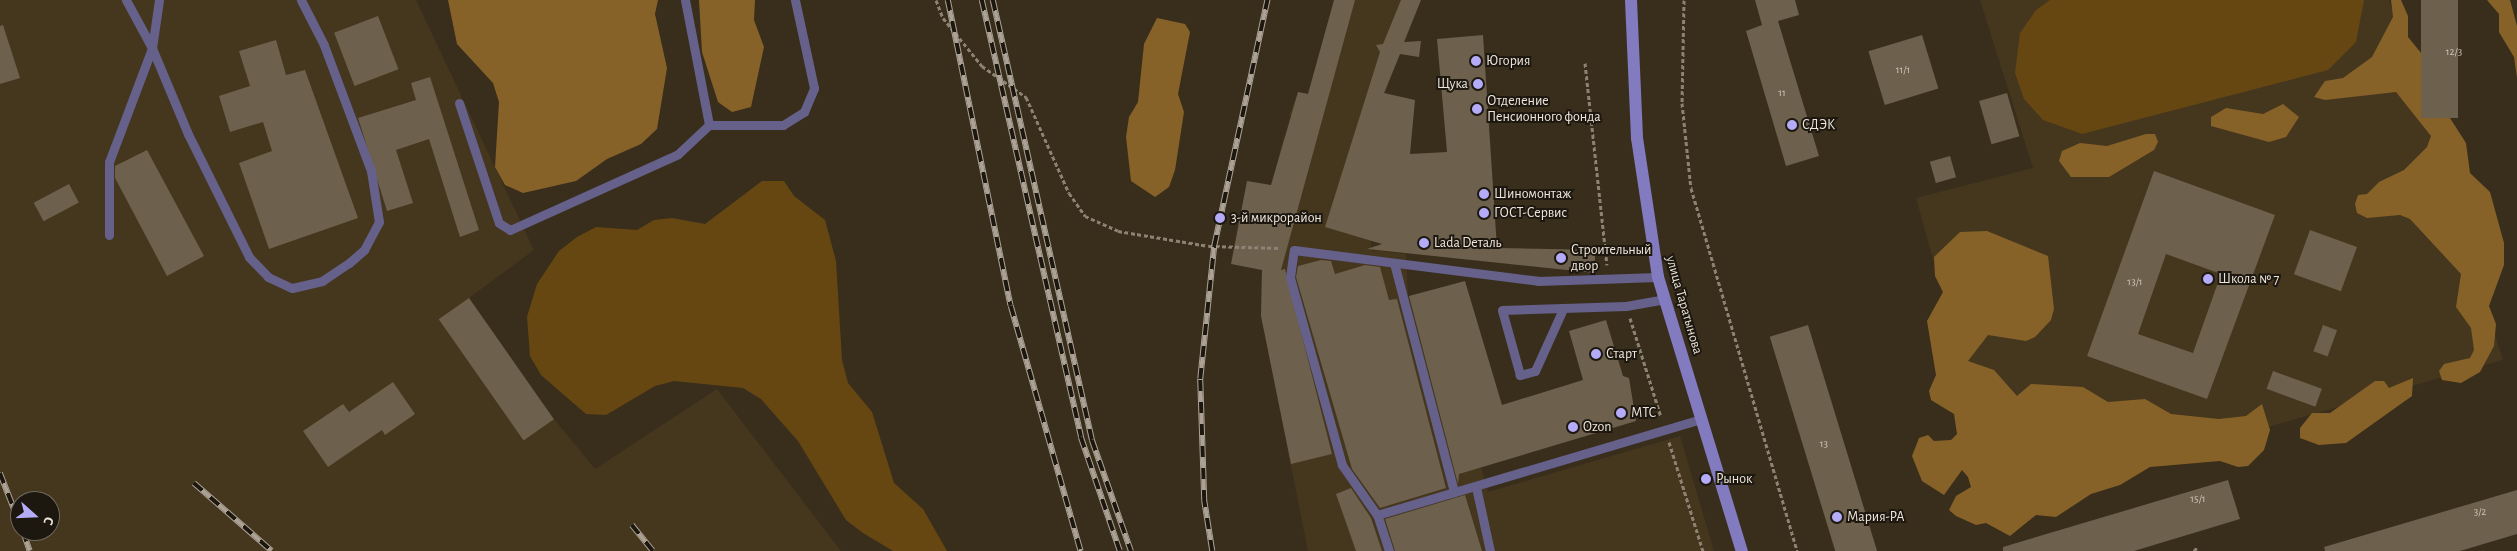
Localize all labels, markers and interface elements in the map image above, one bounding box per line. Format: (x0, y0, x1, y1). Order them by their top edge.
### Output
house number: 12/3 (2446, 45, 2462, 59)
place label: Югория (1486, 53, 1530, 69)
marker: Югория (1470, 55, 1482, 67)
house number: 11/1 (1896, 63, 1910, 77)
place label: Щука (1437, 76, 1468, 92)
marker: Щука (1472, 78, 1484, 90)
house number: 11 (1778, 86, 1786, 100)
place label: Отделение Пенсионного фонда (1487, 93, 1601, 125)
marker: Отделение Пенсионного фонда (1471, 103, 1483, 115)
place label: СДЭК (1802, 117, 1835, 133)
marker: СДЭК (1786, 119, 1798, 131)
place label: Шиномонтаж (1494, 186, 1571, 202)
marker: Шиномонтаж (1478, 188, 1490, 200)
place label: ГОСТ-Сервис (1494, 205, 1567, 221)
marker: ГОСТ-Сервис (1478, 207, 1490, 219)
place label: 3-й микрорайон (1231, 210, 1322, 226)
marker: 3-й микрорайон (1213, 211, 1227, 225)
place label: Lada Dеталь (1434, 235, 1502, 251)
marker: Lada Dеталь (1418, 237, 1430, 249)
place label: Строительный двор (1571, 242, 1651, 274)
marker: Строительный двор (1555, 252, 1567, 264)
street label: улица Таратынова (1662, 254, 1706, 356)
place label: Школа № 7 (2218, 271, 2279, 287)
marker: Школа № 7 (2202, 273, 2214, 285)
house number: 13/1 (2127, 275, 2143, 289)
place label: Старт (1606, 346, 1637, 362)
marker: Старт (1590, 348, 1602, 360)
place label: МТС (1631, 405, 1656, 421)
marker: МТС (1615, 407, 1627, 419)
place label: Ozon (1583, 419, 1611, 435)
marker: Ozon (1567, 421, 1579, 433)
house number: 13 (1820, 437, 1828, 451)
place label: Рынок (1716, 471, 1752, 487)
marker: Рынок (1700, 473, 1712, 485)
north arrow (10, 491, 60, 541)
house number: 15/1 (2190, 492, 2206, 506)
house number: 3/2 (2474, 505, 2486, 519)
place label: Мария-РА (1847, 509, 1904, 525)
marker: Мария-РА (1831, 511, 1843, 523)
text: С (40, 515, 56, 527)

